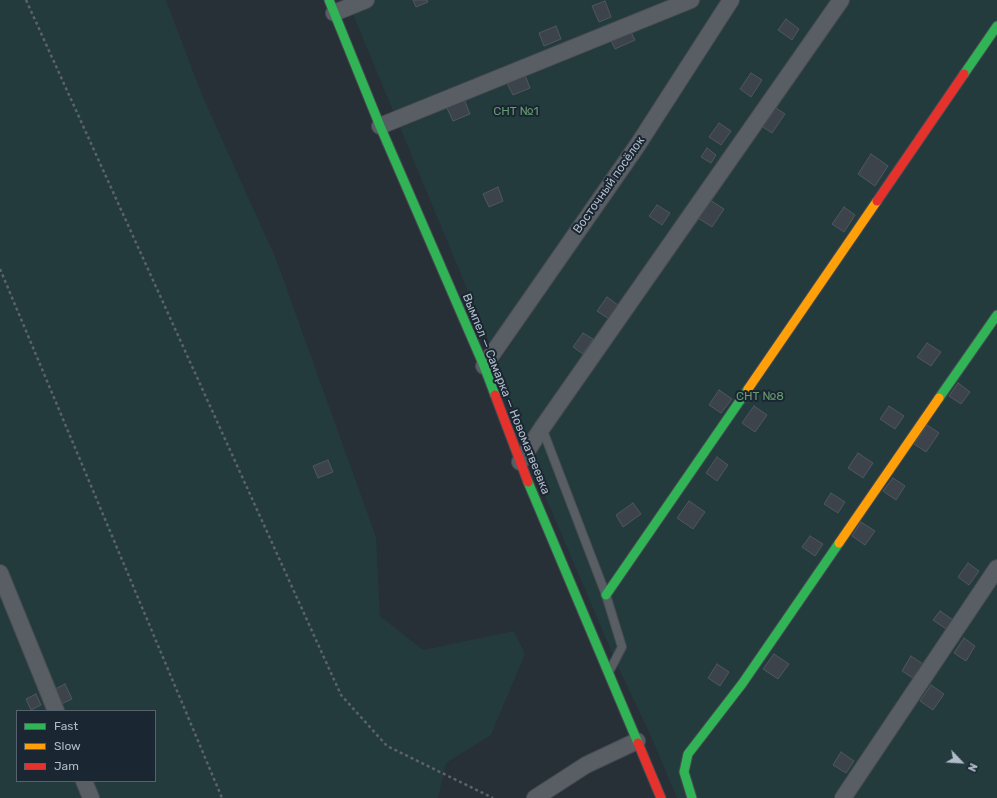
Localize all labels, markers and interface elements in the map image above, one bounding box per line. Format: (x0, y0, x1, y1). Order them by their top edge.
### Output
park label: СНТ №1 (493, 105, 539, 119)
street label: Восточный посёлок (570, 134, 648, 236)
street label: Вымпел — Самарка — Новоматвеевка (459, 292, 553, 496)
park label: СНТ №8 (736, 390, 784, 404)
legend (16, 710, 156, 782)
text: Fast (54, 719, 78, 733)
text: Slow (54, 739, 81, 753)
north arrow (941, 742, 981, 782)
text: Jam (54, 759, 79, 773)
text: N (965, 761, 980, 774)

